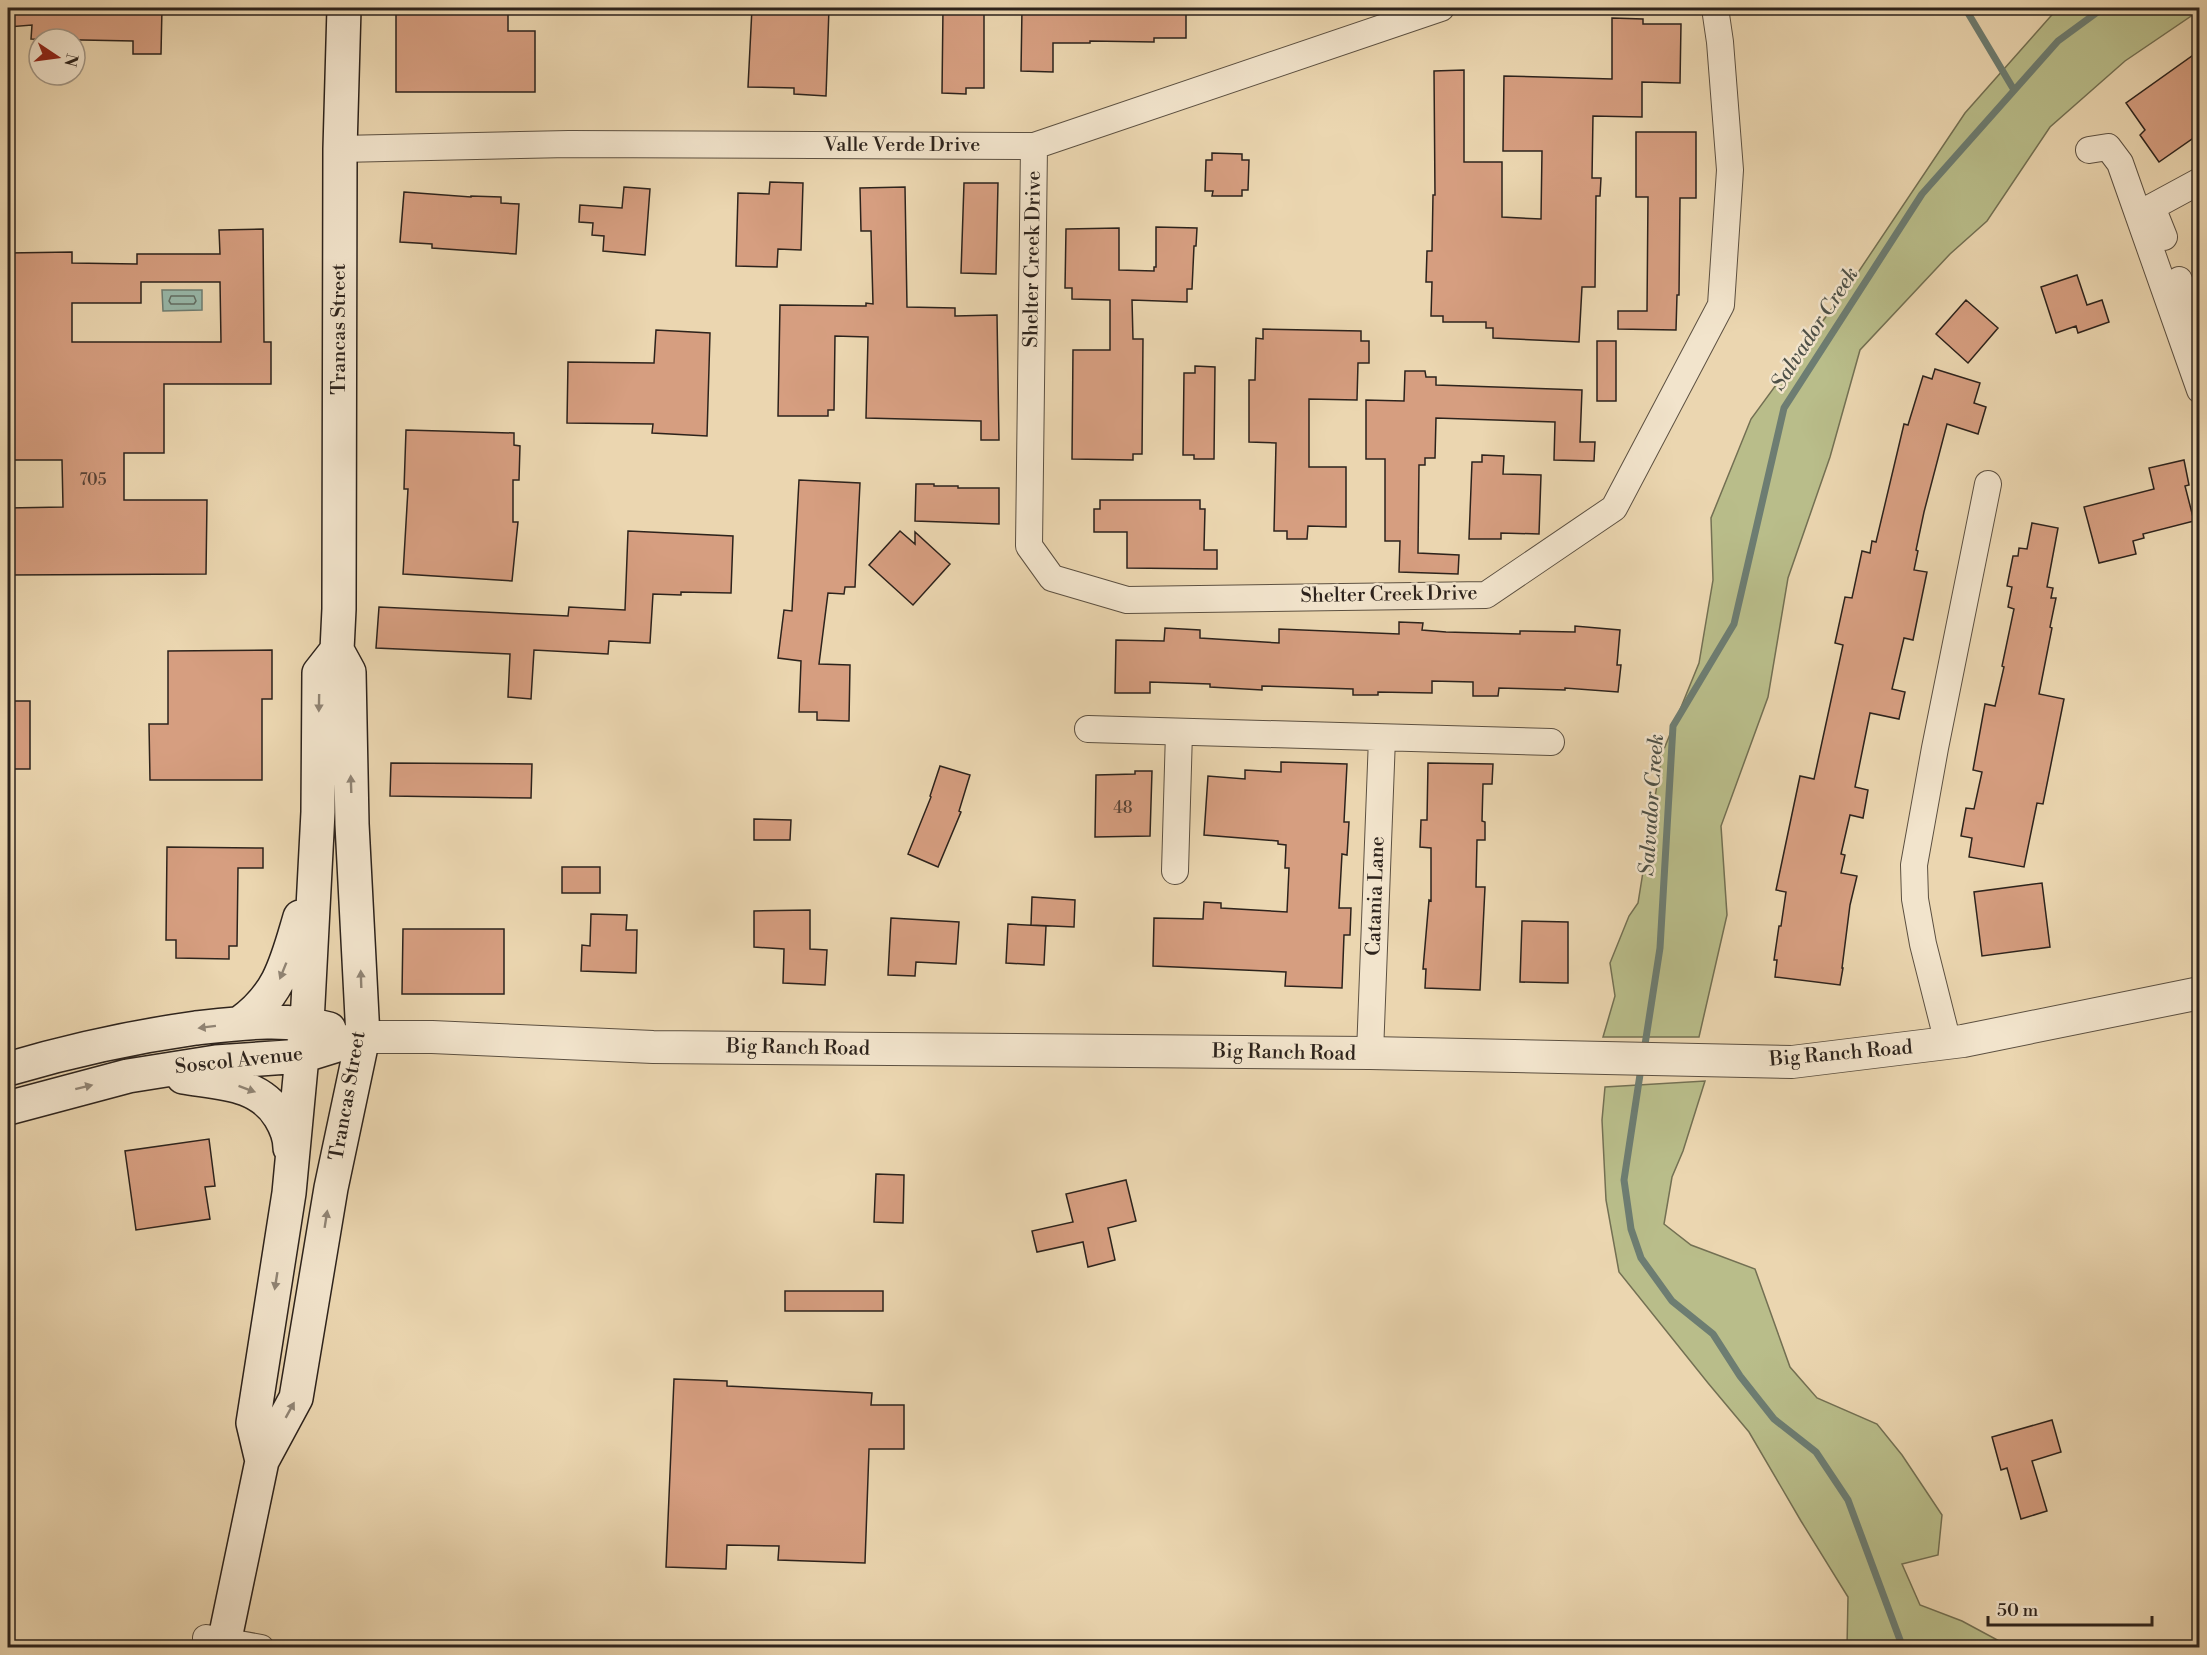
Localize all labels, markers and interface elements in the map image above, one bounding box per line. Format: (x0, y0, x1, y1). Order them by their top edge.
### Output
north arrow (27, 27, 87, 87)
text: N (59, 52, 82, 69)
street label: Valle Verde Drive (823, 133, 980, 158)
street label: Shelter Creek Drive (1019, 170, 1047, 348)
water label: Salvador Creek (1765, 262, 1865, 396)
street label: Trancas Street (327, 263, 352, 395)
house number: 705 (79, 470, 107, 490)
street label: Shelter Creek Drive (1300, 581, 1478, 609)
one-way arrow (314, 693, 324, 712)
water label: Salvador Creek (1634, 733, 1670, 877)
one-way arrow (347, 775, 356, 794)
house number: 48 (1113, 798, 1133, 818)
street label: Catania Lane (1361, 836, 1391, 956)
one-way arrow (278, 962, 287, 980)
one-way arrow (356, 969, 365, 988)
one-way arrow (198, 1022, 217, 1032)
street label: Trancas Street (324, 1029, 372, 1163)
street label: Big Ranch Road (725, 1034, 871, 1062)
street label: Big Ranch Road (1767, 1035, 1914, 1073)
street label: Big Ranch Road (1211, 1039, 1357, 1067)
street label: Soscol Avenue (174, 1042, 304, 1080)
one-way arrow (75, 1082, 93, 1091)
one-way arrow (238, 1084, 256, 1094)
one-way arrow (321, 1209, 330, 1228)
one-way arrow (271, 1272, 280, 1291)
one-way arrow (285, 1401, 295, 1418)
scale bar (1988, 1589, 2152, 1627)
text: 50 m (1997, 1599, 2039, 1622)

